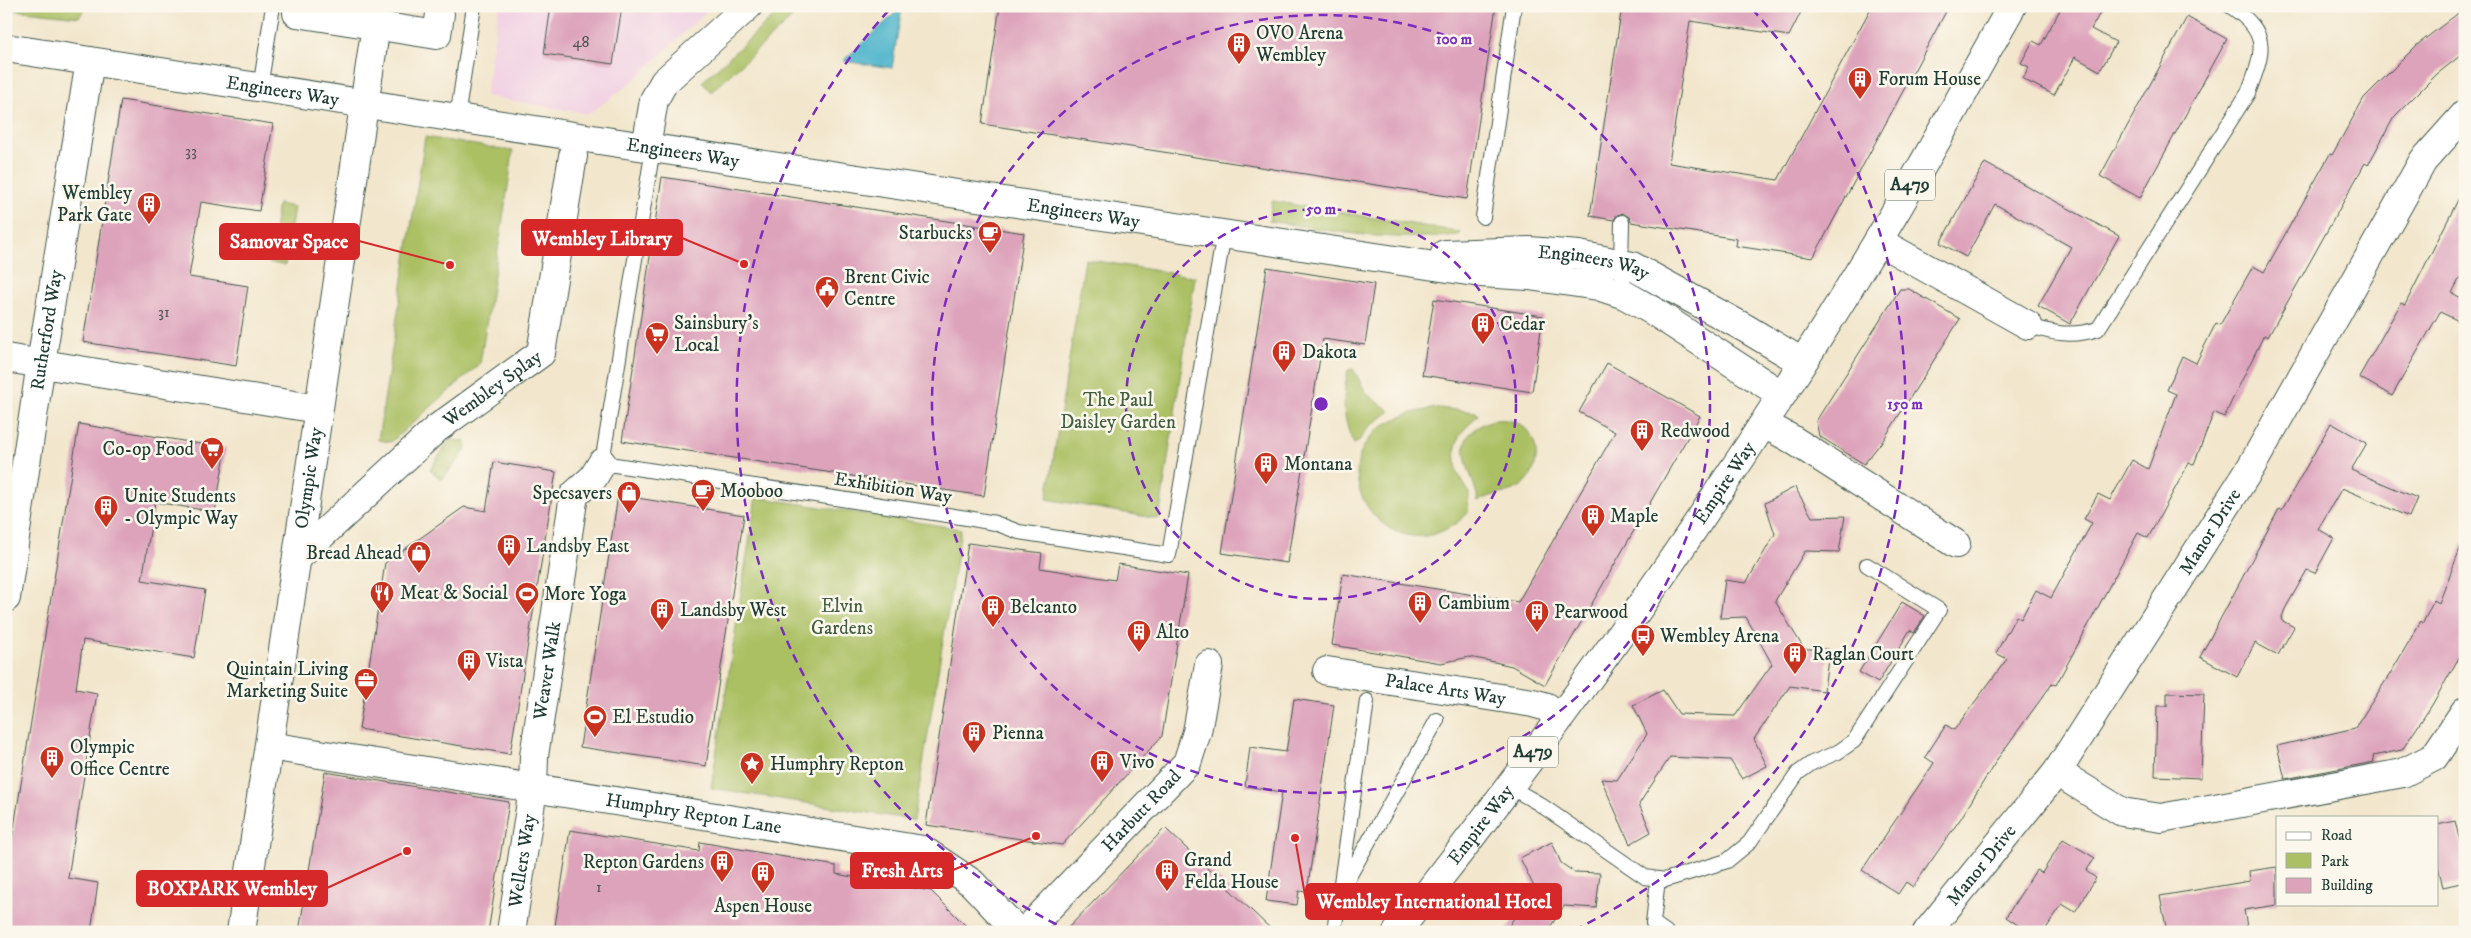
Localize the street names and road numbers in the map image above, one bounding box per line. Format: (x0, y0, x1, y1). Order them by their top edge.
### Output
street label: Engineers Way (225, 71, 342, 111)
street label: Engineers Way (625, 133, 742, 173)
road number: A479 (1885, 170, 1935, 200)
street label: Engineers Way (1025, 193, 1142, 233)
street label: Engineers Way (1537, 240, 1655, 286)
street label: Rutherford Way (26, 267, 68, 392)
street label: Wembley Splay (438, 344, 547, 432)
street label: Olympic Way (290, 425, 328, 530)
street label: Empire Way (1689, 436, 1761, 529)
street label: Exhibition Way (833, 467, 954, 509)
street label: Manor Drive (2174, 484, 2246, 579)
street label: Weaver Walk (528, 619, 566, 722)
street label: Palace Arts Way (1384, 669, 1509, 710)
road number: A479 (1508, 736, 1558, 768)
street label: Harbutt Road (1097, 765, 1186, 857)
street label: Empire Way (1443, 779, 1519, 869)
street label: Humphry Repton Lane (604, 788, 783, 839)
street label: Wellers Way (503, 811, 541, 910)
street label: Manor Drive (1941, 820, 2021, 911)

